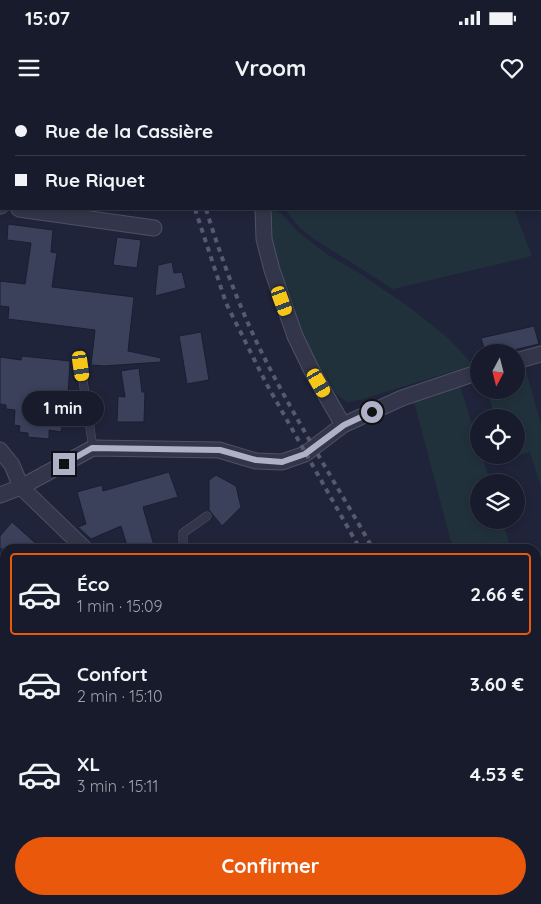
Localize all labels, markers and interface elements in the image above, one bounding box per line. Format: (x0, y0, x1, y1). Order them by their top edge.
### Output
text: 15:07 (25, 6, 70, 30)
icon: menu (15, 54, 43, 82)
text: Vroom (235, 54, 306, 82)
icon: heart (498, 54, 526, 82)
text: Rue de la Cassière (45, 119, 213, 143)
text: Rue Riquet (45, 168, 145, 192)
car (269, 284, 294, 318)
north arrow (470, 344, 525, 399)
map controls (470, 344, 525, 529)
car (71, 350, 90, 382)
car (305, 366, 332, 400)
callout: 1 min (23, 392, 105, 426)
text: 1 min (44, 398, 82, 418)
route start (361, 401, 383, 423)
button: locate (470, 409, 525, 464)
route end (53, 453, 75, 475)
button: layers (470, 474, 525, 529)
icon: car (17, 572, 62, 617)
text: Éco (77, 572, 110, 596)
text: 2.66 € (470, 582, 524, 606)
text: 1 min · 15:09 (77, 596, 163, 616)
icon: car (17, 662, 62, 707)
text: Confort (77, 662, 148, 686)
text: 3.60 € (470, 672, 524, 696)
text: 2 min · 15:10 (77, 686, 162, 706)
icon: car (17, 752, 62, 797)
text: XL (77, 752, 100, 776)
text: 4.53 € (470, 762, 524, 786)
text: 3 min · 15:11 (77, 776, 158, 796)
button: Confirmer (15, 837, 526, 895)

